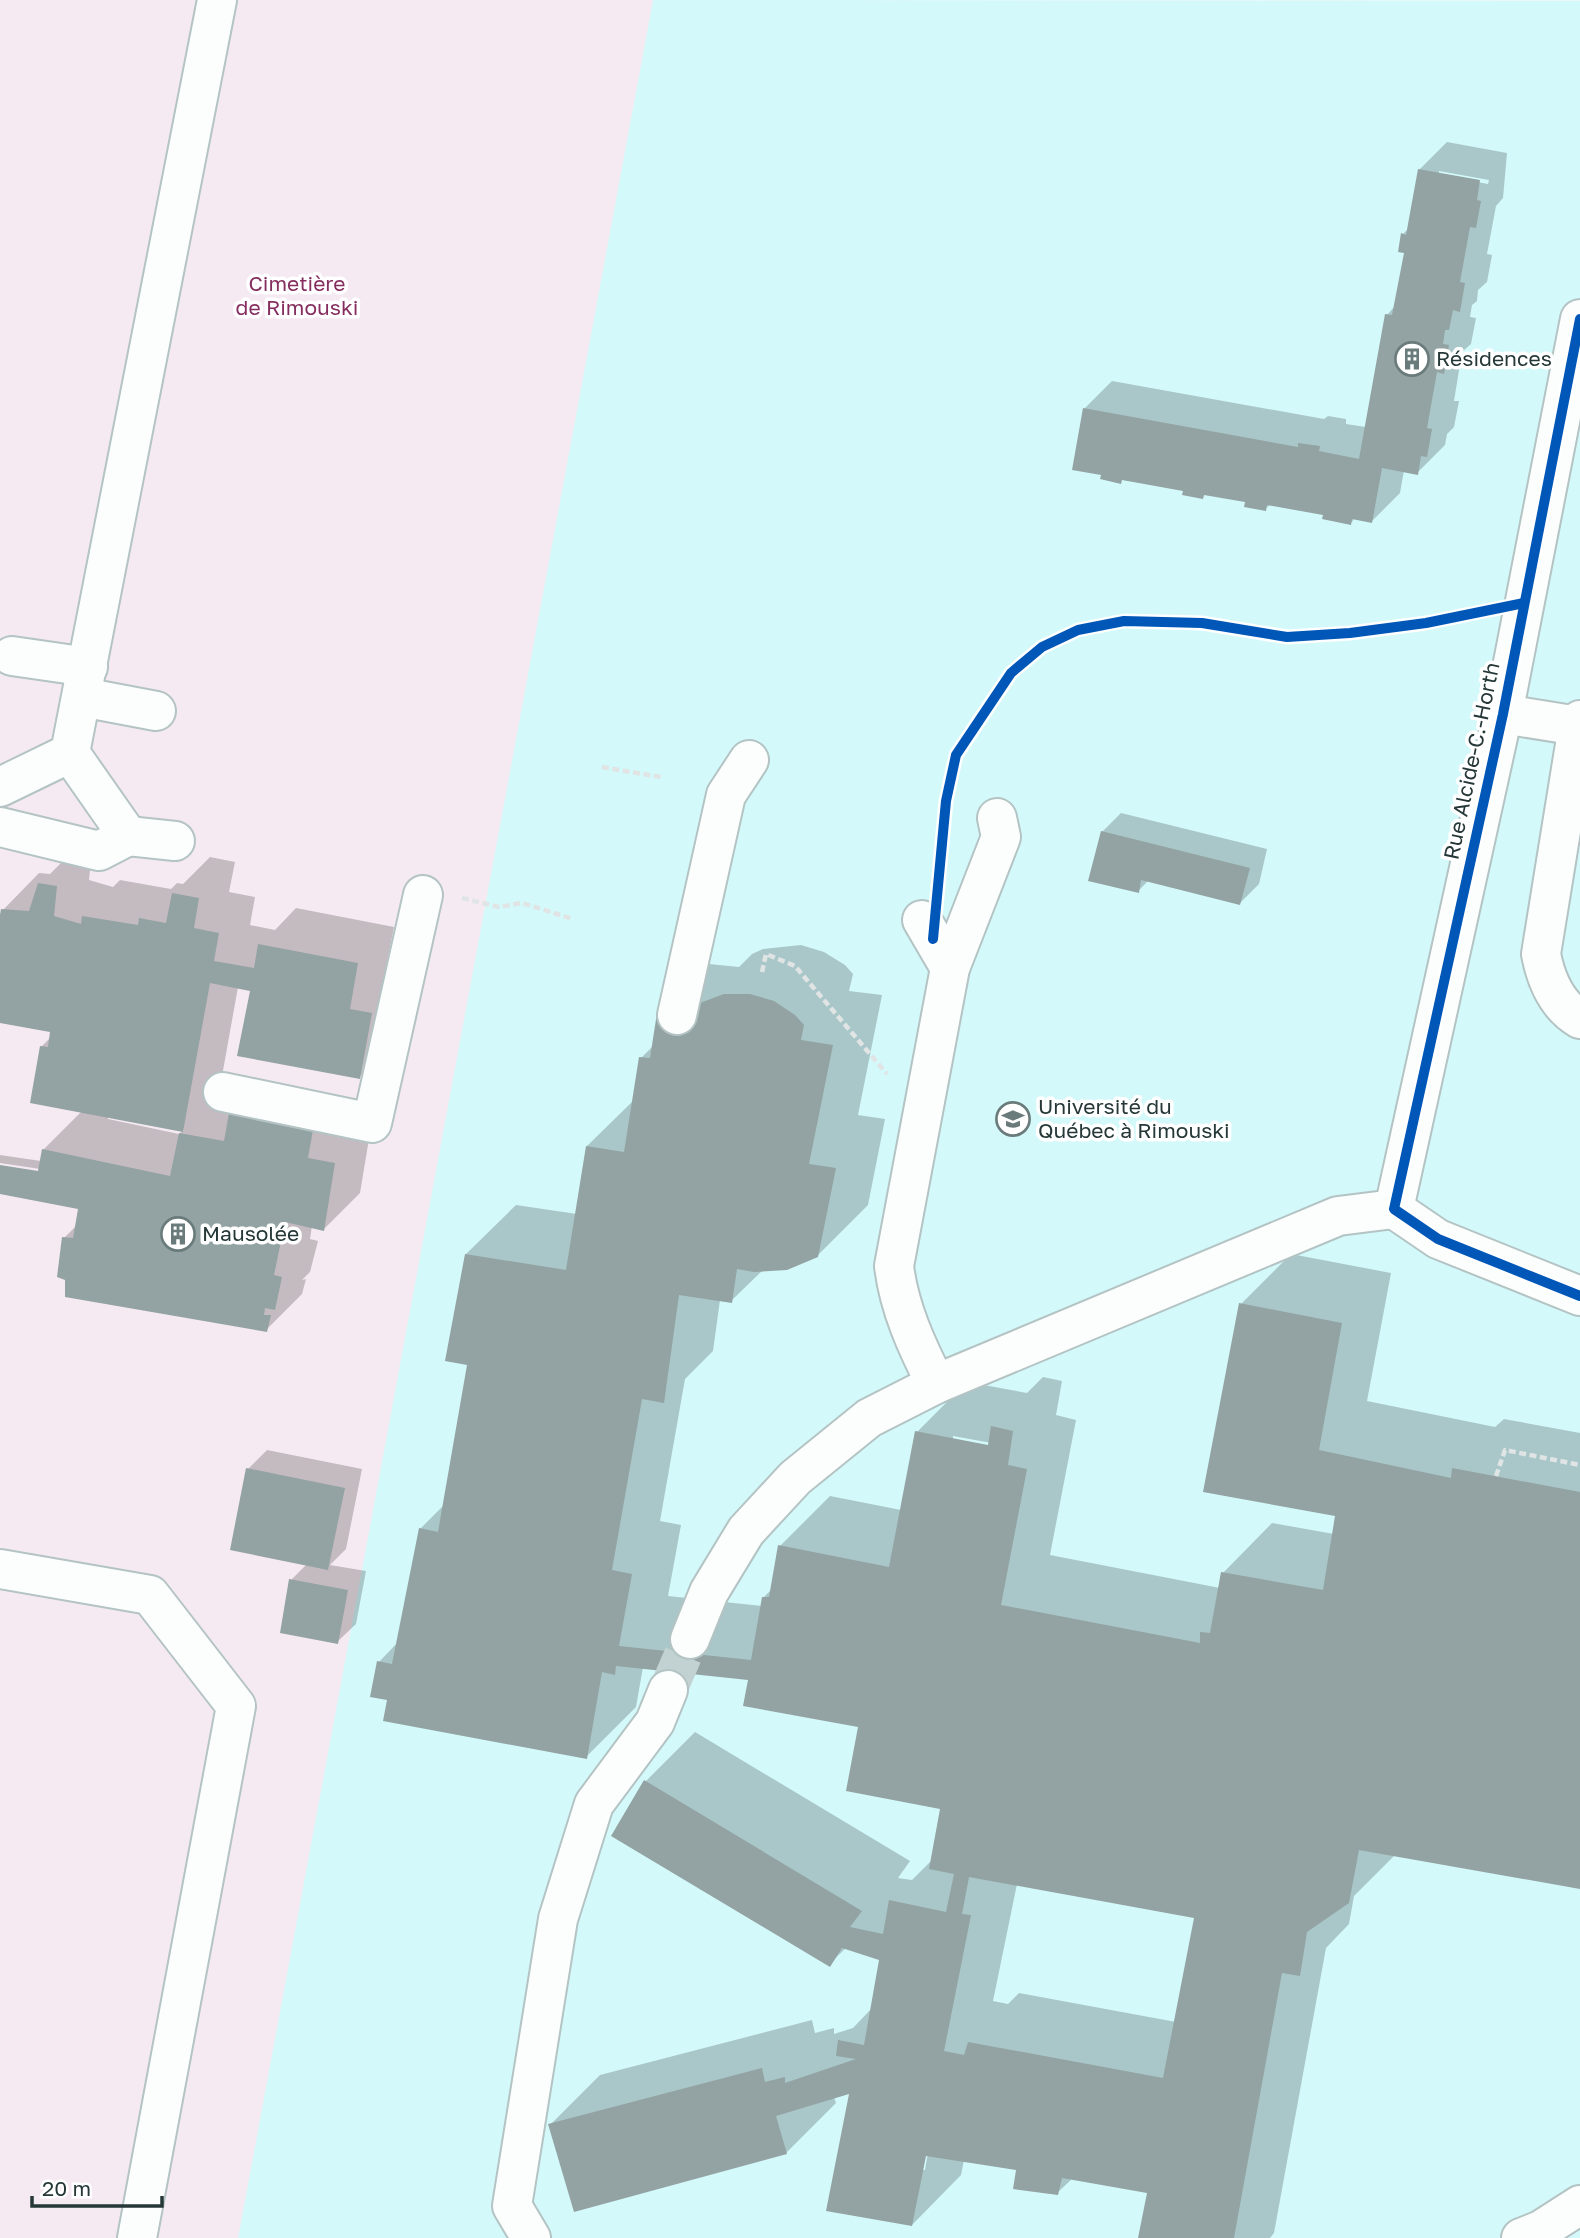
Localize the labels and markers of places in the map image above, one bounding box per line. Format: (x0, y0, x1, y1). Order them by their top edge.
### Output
building icon: Résidences (1393, 340, 1431, 378)
place label: Résidences (1436, 345, 1552, 371)
place label: Université du Québec à Rimouski (1038, 1093, 1230, 1143)
school or university icon: Université du Québec à Rimouski (994, 1100, 1032, 1138)
building icon: Mausolée (159, 1215, 197, 1253)
place label: Mausolée (202, 1220, 299, 1246)

